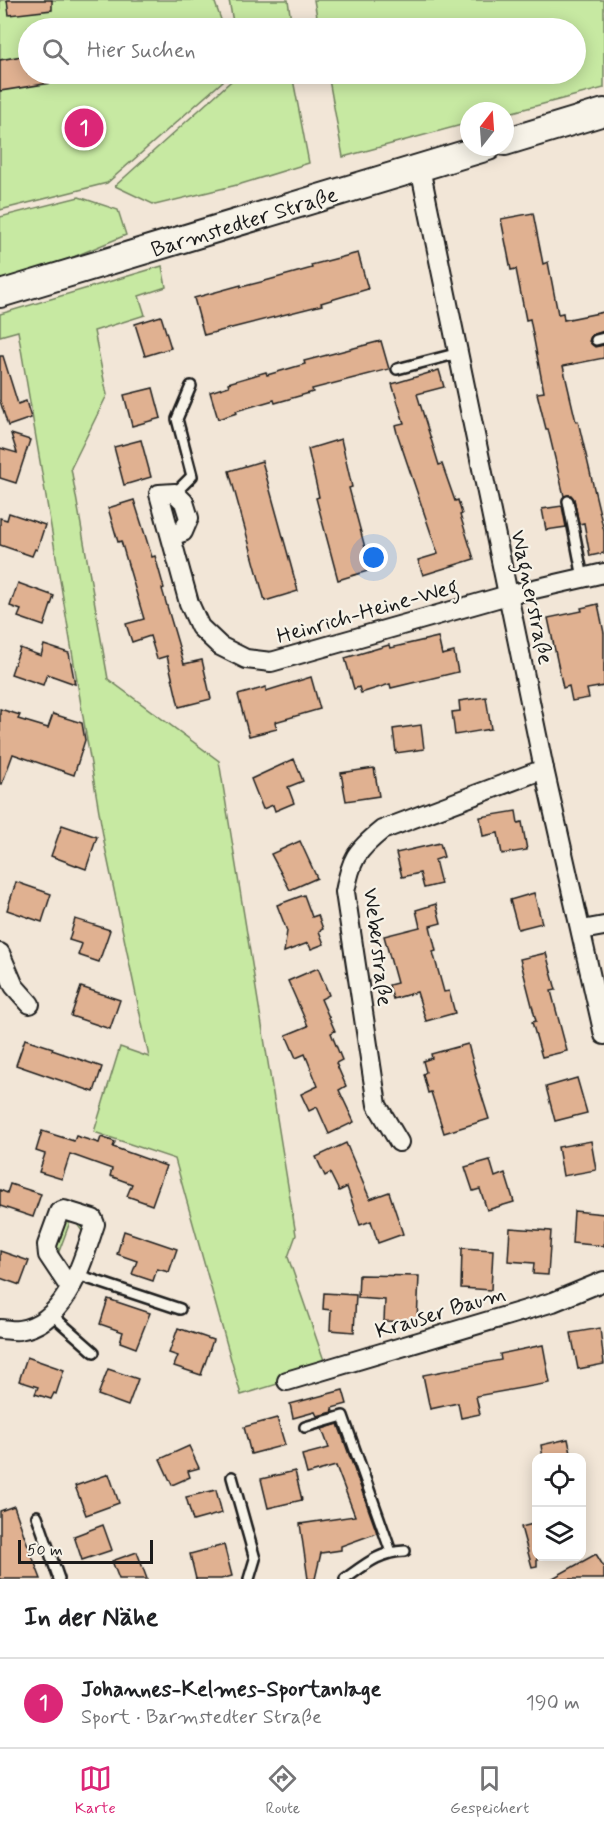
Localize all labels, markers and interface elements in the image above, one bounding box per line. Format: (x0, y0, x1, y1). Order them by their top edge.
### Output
search box (18, 18, 586, 84)
icon: search (39, 35, 72, 68)
text: Hier suchen (87, 37, 196, 65)
north arrow (460, 102, 514, 156)
pin: 1 (64, 106, 104, 150)
street label: Barmstedter Straße (148, 181, 341, 265)
street label: Wagnerstraße (500, 528, 559, 668)
your location (359, 543, 388, 572)
street label: Heinrich-Heine-Weg (273, 573, 462, 654)
street label: Weberstraße (356, 886, 398, 1008)
street label: Krauser Baum (372, 1280, 509, 1346)
map controls (532, 1453, 586, 1561)
button: locate (532, 1453, 586, 1507)
button: layers (532, 1507, 586, 1561)
scale bar (18, 1537, 153, 1564)
text: 50 m (27, 1540, 63, 1561)
text: In der Nähe (24, 1601, 158, 1635)
text: Johannes-Kelmes-Sportanlage (81, 1676, 381, 1704)
text: 1 (39, 1690, 48, 1717)
text: 190 m (526, 1690, 580, 1717)
text: Sport · Barmstedter Straße (81, 1704, 322, 1731)
tab: Karte (75, 1762, 116, 1819)
tab: Route (265, 1762, 300, 1819)
tab: Gespeichert (450, 1762, 529, 1819)

